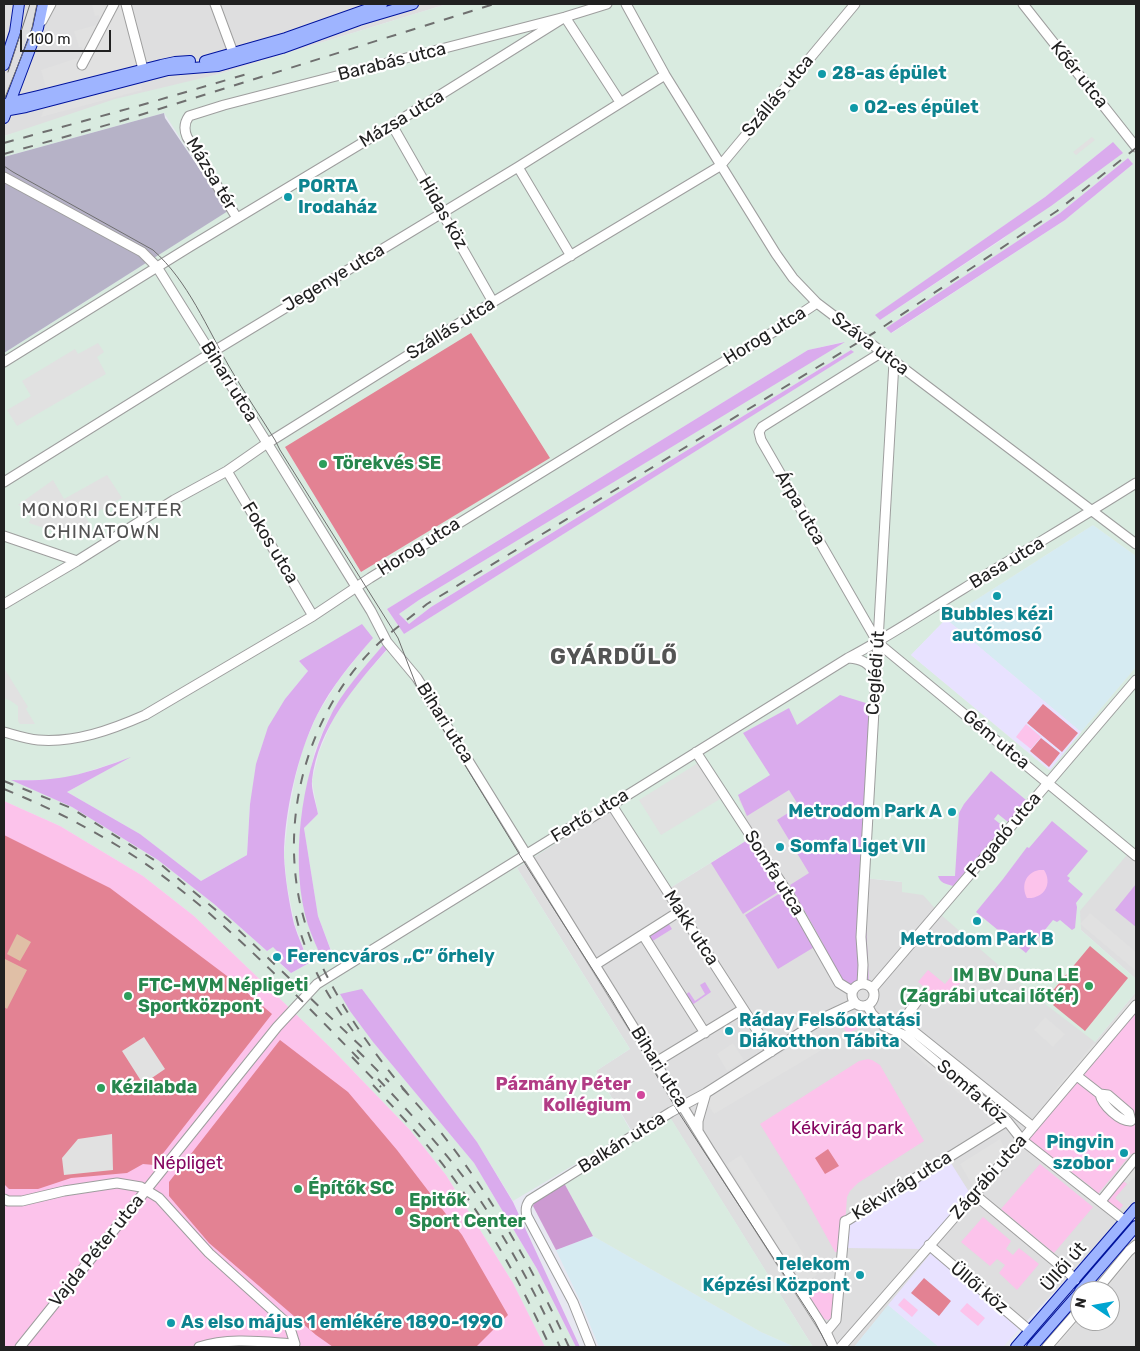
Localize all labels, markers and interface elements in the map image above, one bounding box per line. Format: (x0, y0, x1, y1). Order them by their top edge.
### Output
scale bar (22, 20, 114, 52)
text: 100 m (28, 30, 70, 48)
street label: Kőér utca (1046, 37, 1112, 113)
street label: Barabás utca (336, 38, 448, 86)
street label: Szállás utca (737, 51, 819, 141)
place label: 28-as épület (832, 63, 947, 85)
marker: 28-as épület (816, 68, 828, 80)
street label: Mázsa utca (356, 85, 448, 153)
place label: 02-es épület (864, 97, 979, 119)
marker: 02-es épület (848, 102, 860, 114)
street label: Mázsa tér (181, 134, 241, 214)
street label: Hidas köz (414, 173, 472, 253)
place label: PORTA Irodaház (298, 176, 377, 218)
marker: PORTA Irodaház (282, 191, 294, 203)
street label: Jegenye utca (279, 239, 389, 317)
street label: Szállás utca (403, 293, 499, 365)
street label: Horog utca (720, 302, 810, 370)
street label: Száva utca (827, 308, 913, 380)
street label: Bihari utca (196, 338, 262, 426)
place label: Törekvés SE (333, 453, 441, 475)
marker: Törekvés SE (317, 458, 329, 470)
street label: Árpa utca (770, 467, 830, 549)
street label: Fokos utca (237, 498, 303, 588)
district label: MONORI CENTER CHINATOWN (20, 500, 184, 544)
street label: Horog utca (374, 513, 464, 581)
street label: Basa utca (966, 532, 1048, 594)
marker: Bubbles kézi autómosó (991, 590, 1003, 602)
place label: Bubbles kézi autómosó (941, 604, 1053, 646)
street label: Ceglédi út (862, 630, 890, 716)
district label: GYÁRDŰLŐ (549, 645, 679, 671)
street label: Bihari utca (412, 679, 478, 767)
street label: Gém utca (958, 706, 1034, 774)
street label: Fertő utca (547, 784, 633, 848)
street label: Fogadó utca (962, 788, 1046, 882)
place label: Metrodom Park A (788, 801, 942, 823)
marker: Metrodom Park A (946, 806, 958, 818)
street label: Somfa utca (739, 826, 809, 920)
place label: Somfa Liget VII (790, 836, 926, 858)
marker: Somfa Liget VII (774, 841, 786, 853)
street label: Makk utca (659, 886, 723, 970)
marker: Metrodom Park B (971, 915, 983, 927)
place label: Metrodom Park B (900, 929, 1054, 951)
place label: Ferencváros „C” őrhely (287, 946, 495, 968)
marker: Ferencváros „C” őrhely (271, 951, 283, 963)
place label: IM BV Duna LE (Zágrábi utcai lőtér) (900, 965, 1079, 1008)
place label: FTC-MVM Népligeti Sportközpont (138, 975, 308, 1018)
marker: IM BV Duna LE (Zágrábi utcai lőtér) (1083, 980, 1095, 992)
marker: FTC-MVM Népligeti Sportközpont (122, 990, 134, 1002)
place label: Ráday Felsőoktatási Diákotthon Tábita (739, 1010, 921, 1052)
street label: Bihari utca (626, 1023, 692, 1111)
marker: Ráday Felsőoktatási Diákotthon Tábita (723, 1025, 735, 1037)
street label: Somfa köz (932, 1055, 1012, 1129)
place label: Pázmány Péter Kollégium (496, 1074, 631, 1116)
place label: Kézilabda (111, 1077, 197, 1099)
marker: Kézilabda (95, 1082, 107, 1094)
marker: Pázmány Péter Kollégium (635, 1089, 647, 1101)
street label: Balkán utca (575, 1108, 669, 1178)
park label: Kékvirág park (791, 1118, 903, 1140)
street label: Zágrábi utca (946, 1130, 1032, 1224)
place label: Pingvin szobor (1046, 1132, 1114, 1174)
street label: Kékvirág utca (848, 1147, 956, 1225)
marker: Pingvin szobor (1118, 1147, 1130, 1159)
park label: Népliget (153, 1153, 223, 1175)
place label: Építők SC (308, 1178, 394, 1200)
marker: Építők SC (292, 1183, 304, 1195)
place label: Epitők Sport Center (409, 1190, 526, 1232)
street label: Vajda Péter utca (45, 1191, 149, 1311)
marker: Epitők Sport Center (393, 1205, 405, 1217)
street label: Üllői út (1037, 1238, 1091, 1296)
place label: Telekom Képzési Központ (703, 1254, 850, 1296)
street label: Üllői köz (946, 1258, 1012, 1318)
marker: Telekom Képzési Központ (854, 1269, 866, 1281)
north arrow (1070, 1281, 1120, 1331)
text: N (1071, 1296, 1090, 1310)
place label: As elso május 1 emlékére 1890-1990 (181, 1312, 503, 1334)
marker: As elso május 1 emlékére 1890-1990 (165, 1317, 177, 1329)

